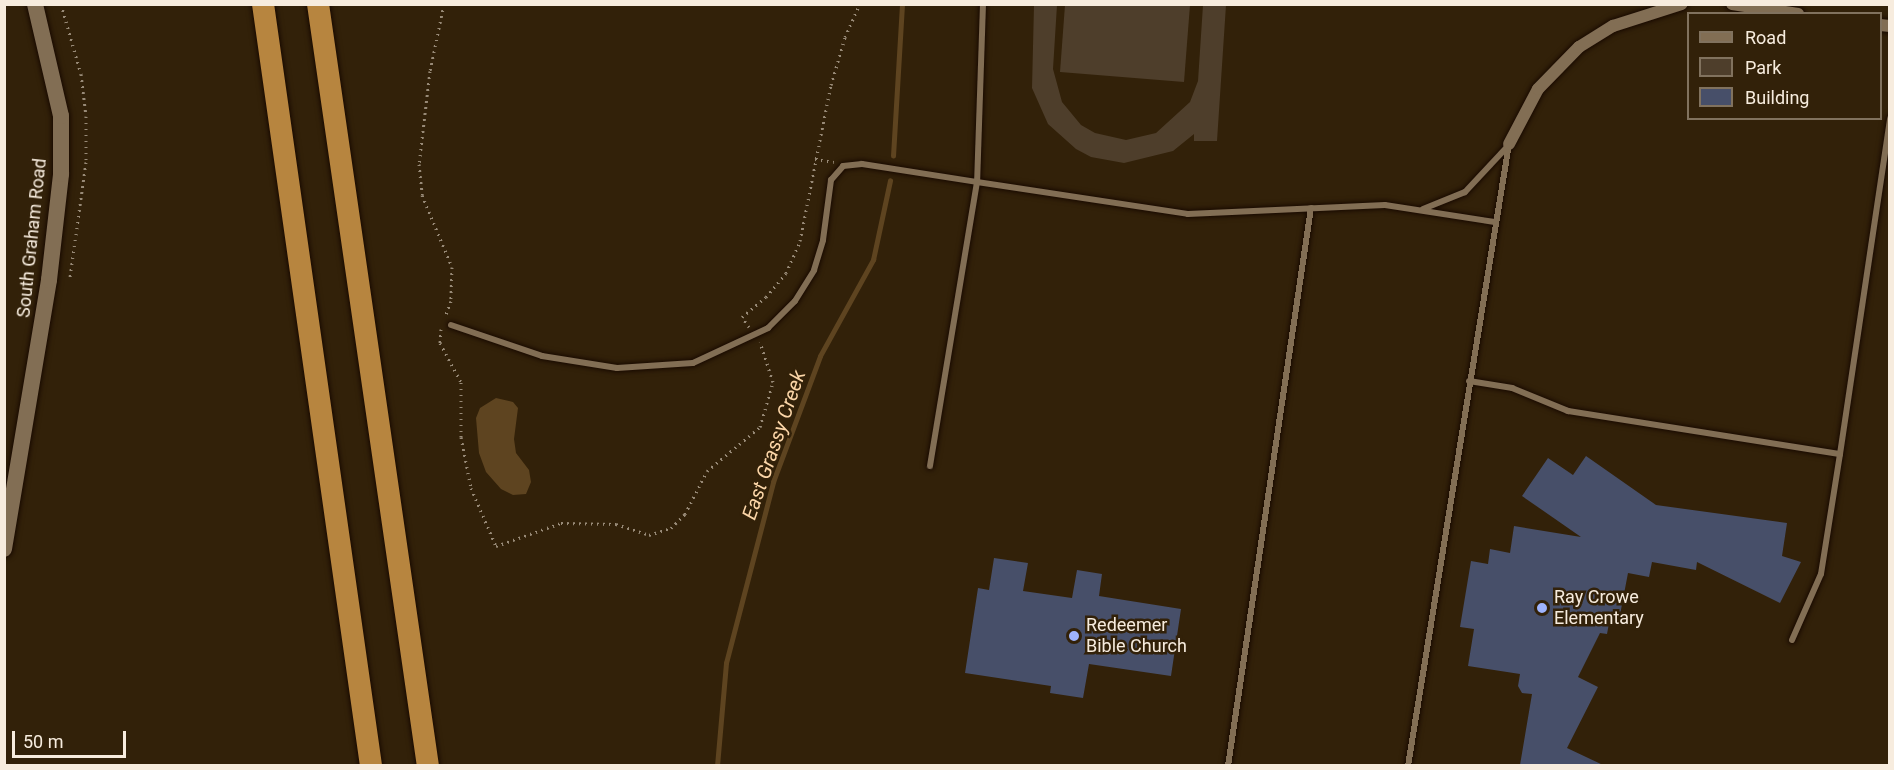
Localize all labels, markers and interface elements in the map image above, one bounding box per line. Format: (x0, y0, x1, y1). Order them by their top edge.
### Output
legend (1687, 12, 1882, 120)
text: Road (1745, 27, 1786, 48)
text: Park (1745, 57, 1781, 78)
text: Building (1745, 87, 1809, 108)
street label: South Graham Road (13, 157, 51, 319)
water label: East Grassy Creek (737, 367, 811, 523)
place label: Ray Crowe Elementary (1554, 587, 1644, 630)
marker: Ray Crowe Elementary (1535, 601, 1549, 615)
place label: Redeemer Bible Church (1086, 615, 1187, 658)
marker: Redeemer Bible Church (1067, 629, 1081, 643)
scale bar (15, 719, 129, 757)
text: 50 m (23, 731, 63, 752)

